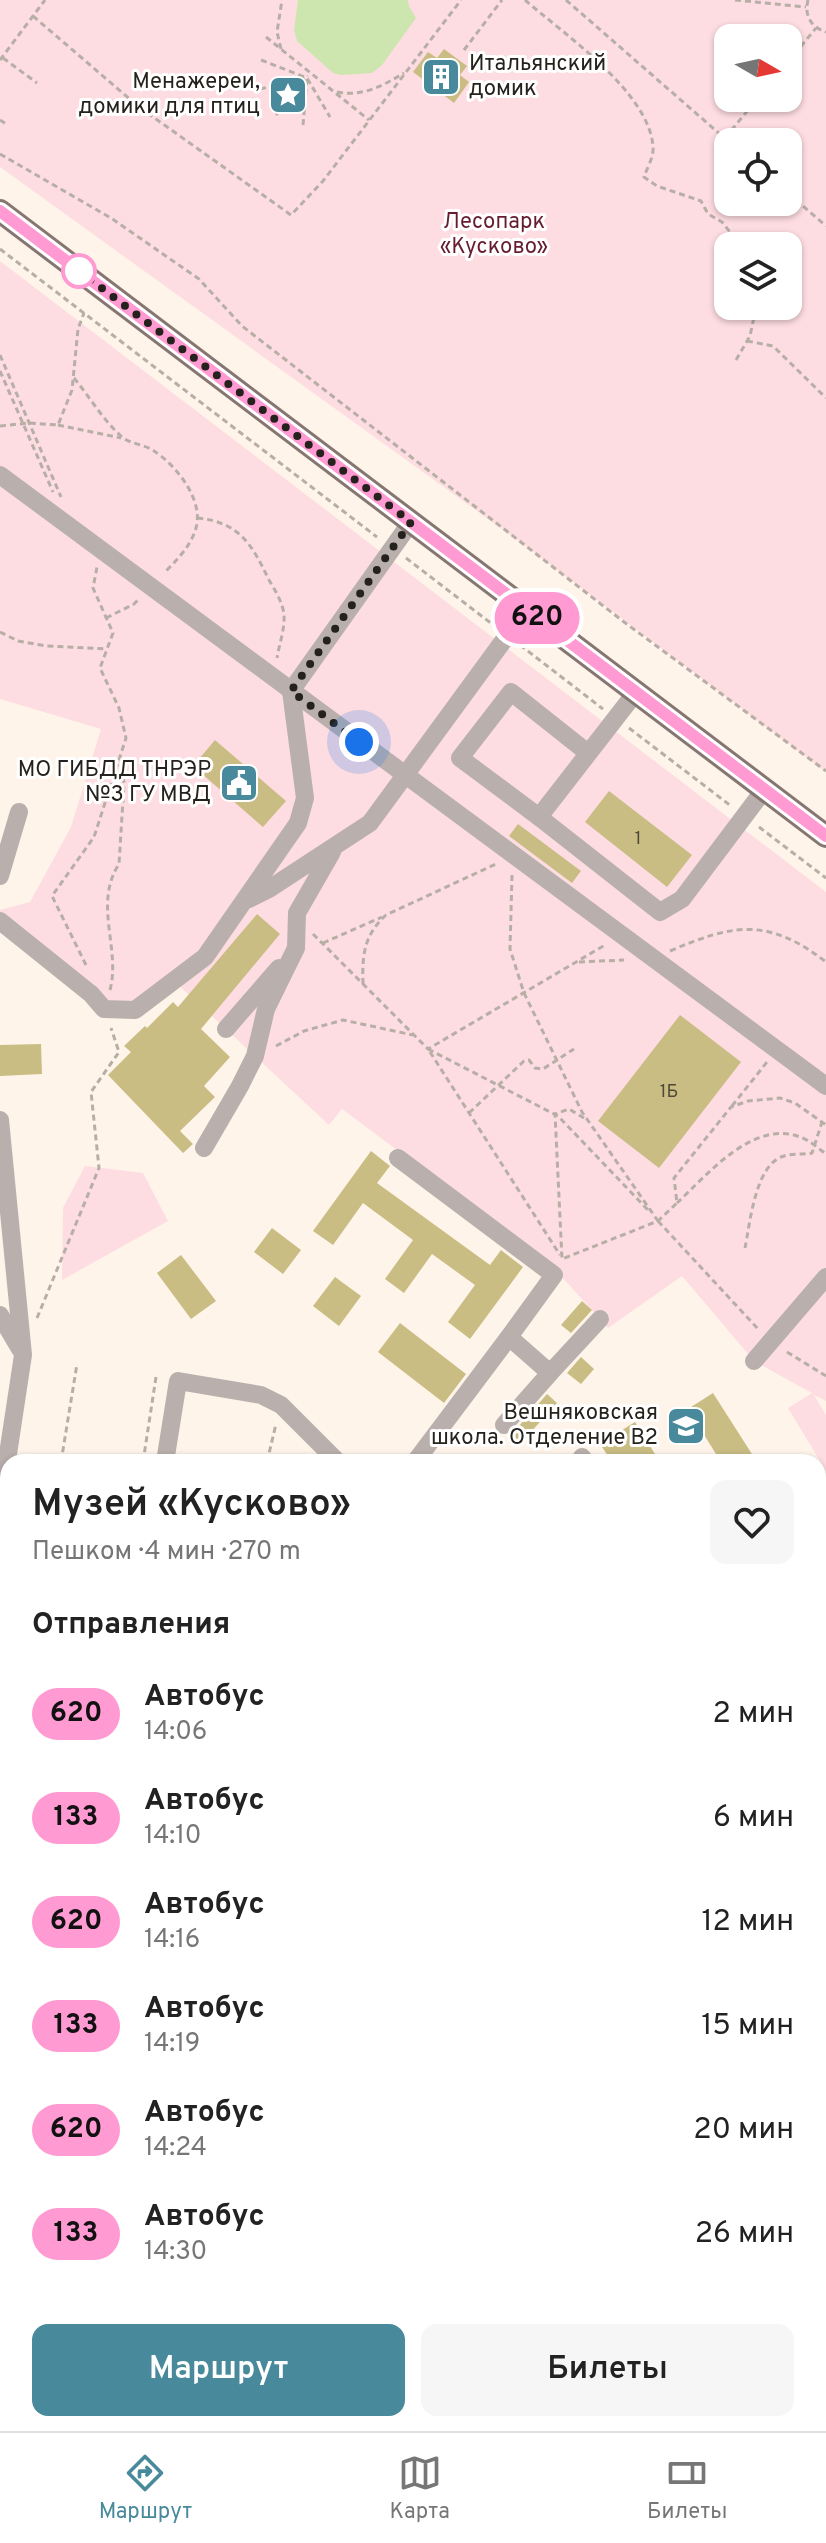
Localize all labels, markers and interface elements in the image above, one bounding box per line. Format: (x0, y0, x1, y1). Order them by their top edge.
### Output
north arrow (714, 24, 802, 112)
map controls (714, 24, 802, 320)
place label: Итальянский домик (469, 51, 606, 103)
building icon: Итальянский домик (420, 56, 462, 98)
place label: Менажереи, домики для птиц (79, 69, 260, 121)
place icon: Менажереи, домики для птиц (267, 74, 309, 116)
button: locate (714, 128, 802, 216)
park label: Лесопарк «Кусково» (440, 209, 548, 261)
button: layers (714, 232, 802, 320)
unlabelled marker (62, 254, 96, 288)
line badge: 620 (491, 592, 583, 644)
text: 620 (511, 600, 563, 636)
your location (339, 722, 379, 762)
place label: МО ГИБДД ТНРЭР №3 ГУ МВД (18, 757, 211, 809)
public building icon: МО ГИБДД ТНРЭР №3 ГУ МВД (218, 762, 260, 804)
house number: 1 (635, 828, 641, 851)
house number: 1Б (660, 1081, 678, 1104)
place label: Вешняковская школа. Отделение В2 (431, 1400, 658, 1452)
school or university icon: Вешняковская школа. Отделение В2 (665, 1405, 707, 1447)
button: heart (710, 1480, 794, 1564)
text: Музей «Кусково» (32, 1481, 351, 1530)
text: Пешком · 4 мин · 270 m (32, 1536, 301, 1569)
text: Отправления (32, 1607, 230, 1644)
text: Автобус (144, 1679, 265, 1716)
text: 620 (50, 1696, 102, 1732)
text: 2 мин (713, 1696, 794, 1733)
text: 14:06 (144, 1716, 207, 1749)
text: Автобус (144, 1783, 265, 1820)
text: 133 (54, 1800, 98, 1836)
text: 6 мин (713, 1800, 794, 1837)
text: 14:10 (144, 1820, 202, 1853)
text: Автобус (144, 1887, 265, 1924)
text: 620 (50, 1904, 102, 1940)
text: 12 мин (701, 1904, 794, 1941)
text: 14:16 (144, 1924, 200, 1957)
text: Автобус (144, 1991, 265, 2028)
text: 133 (54, 2008, 98, 2044)
text: 15 мин (701, 2008, 794, 2045)
text: 14:19 (144, 2028, 200, 2061)
text: Автобус (144, 2095, 265, 2132)
text: 620 (50, 2112, 102, 2148)
text: 20 мин (693, 2112, 794, 2149)
text: 14:24 (144, 2132, 207, 2165)
text: Автобус (144, 2199, 265, 2236)
text: 133 (54, 2216, 98, 2252)
text: 26 мин (695, 2216, 794, 2253)
text: 14:30 (144, 2236, 207, 2269)
button: Маршрут (32, 2324, 405, 2416)
button: Билеты (421, 2324, 794, 2416)
tab: Маршрут (99, 2451, 192, 2526)
tab: Карта (390, 2451, 450, 2526)
tab: Билеты (647, 2451, 727, 2526)

